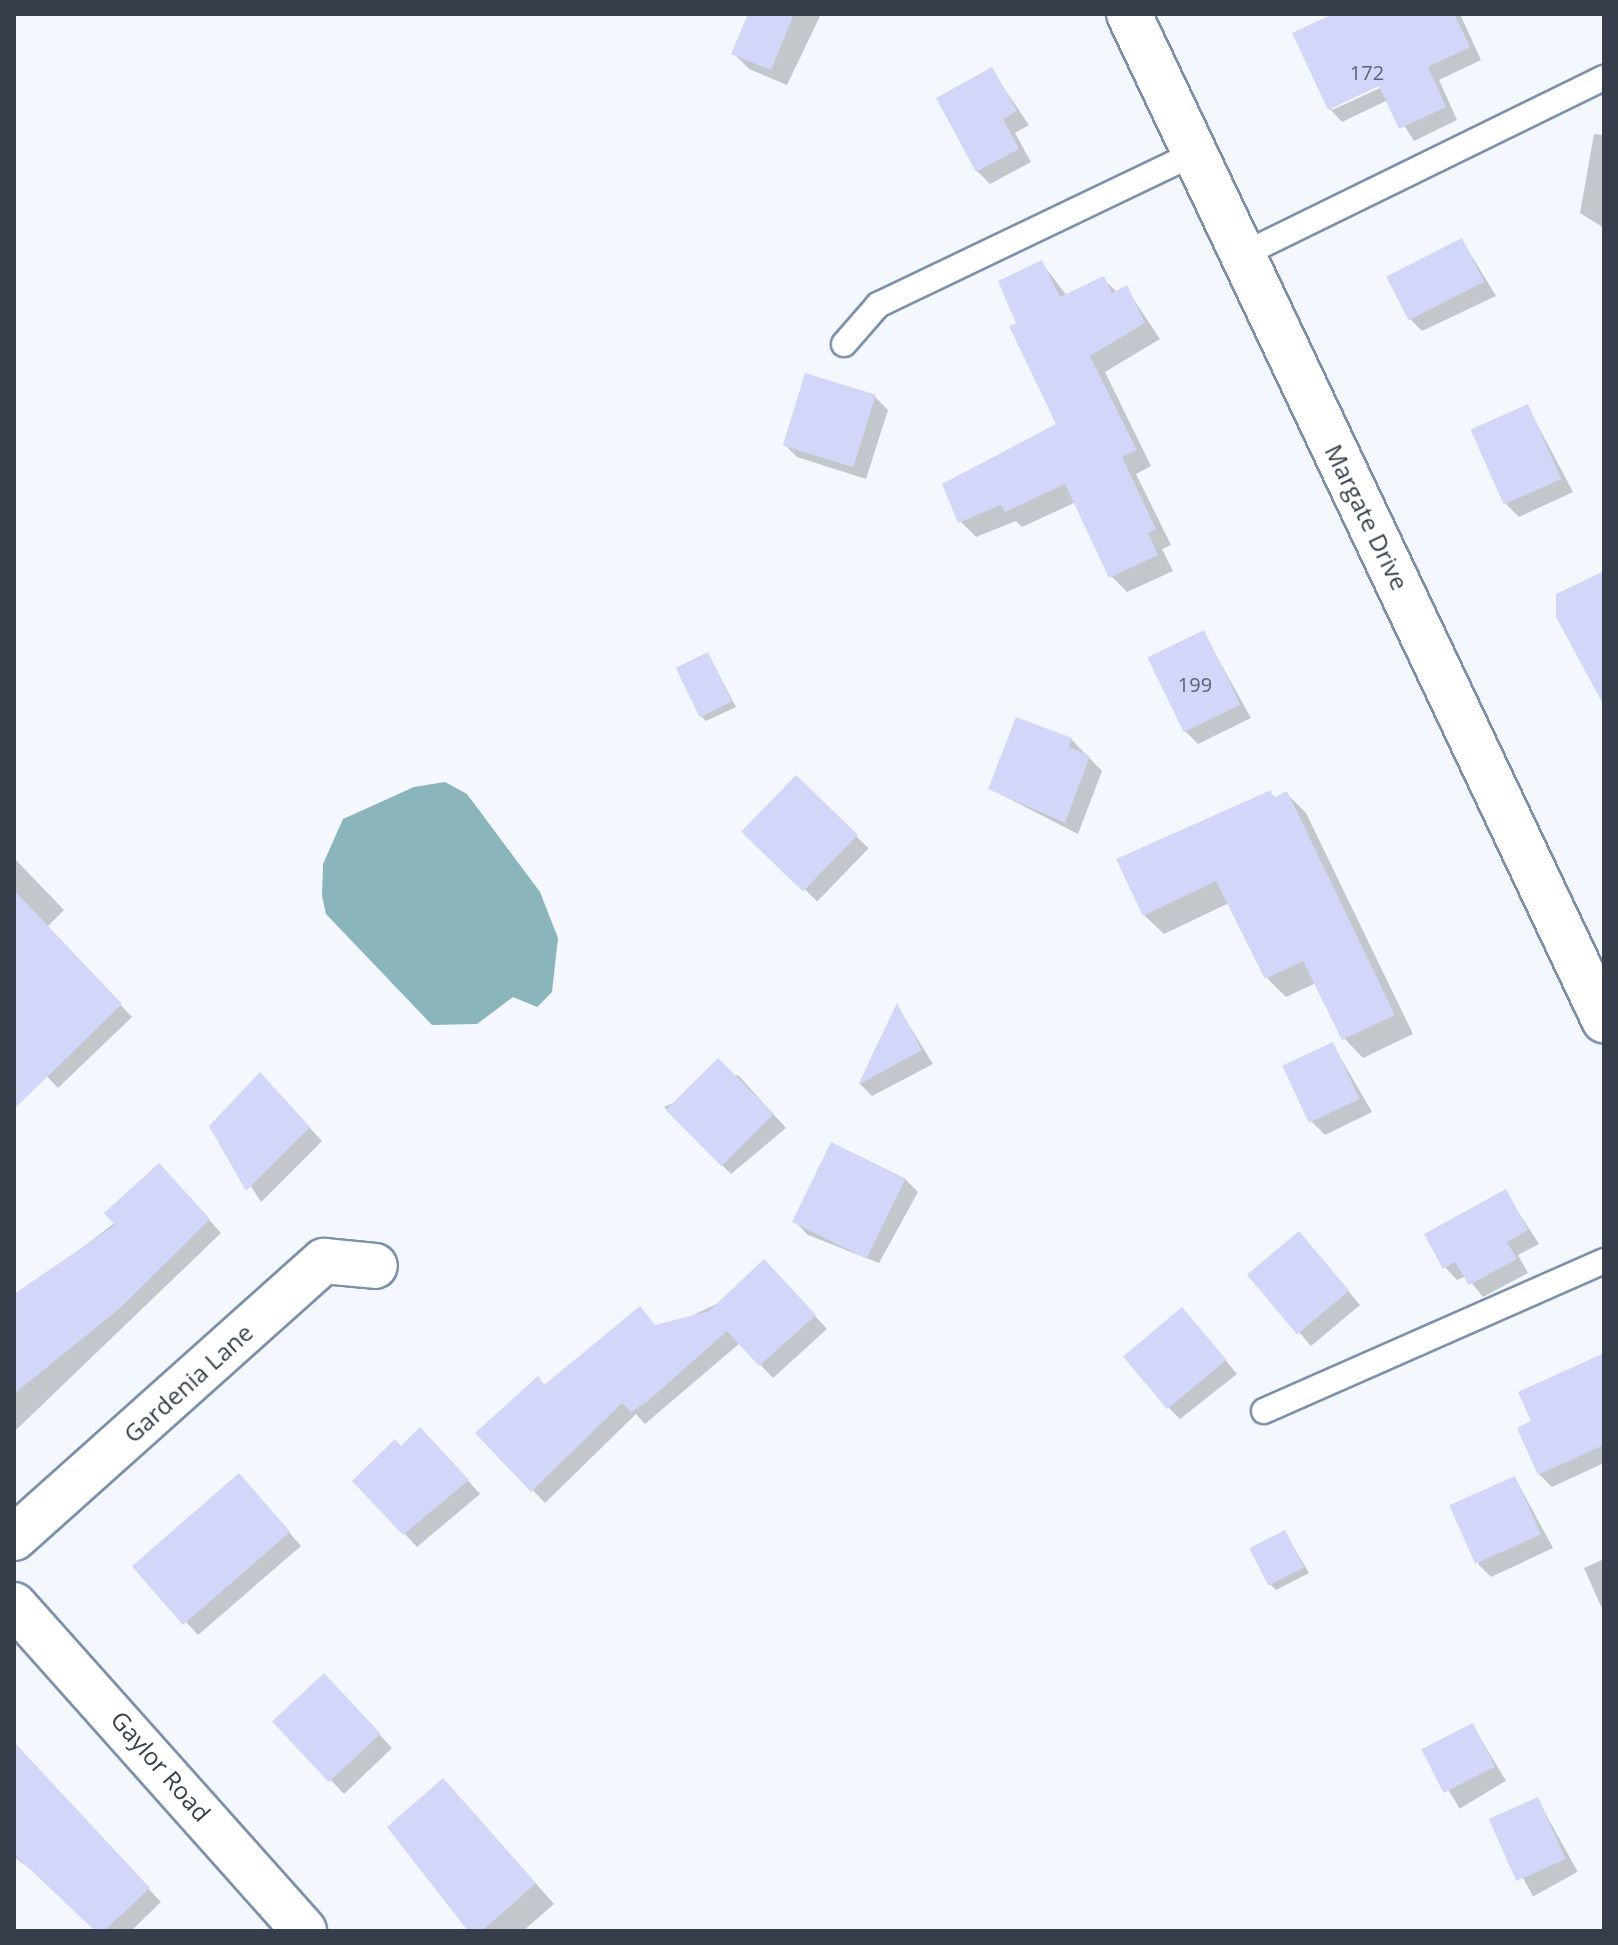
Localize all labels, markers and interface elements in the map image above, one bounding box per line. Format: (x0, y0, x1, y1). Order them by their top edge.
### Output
house number: 172 (1350, 60, 1384, 84)
street label: Margate Drive (1319, 440, 1415, 594)
house number: 199 (1178, 672, 1212, 696)
street label: Gardenia Lane (118, 1318, 258, 1448)
street label: Gaylor Road (105, 1705, 217, 1827)

